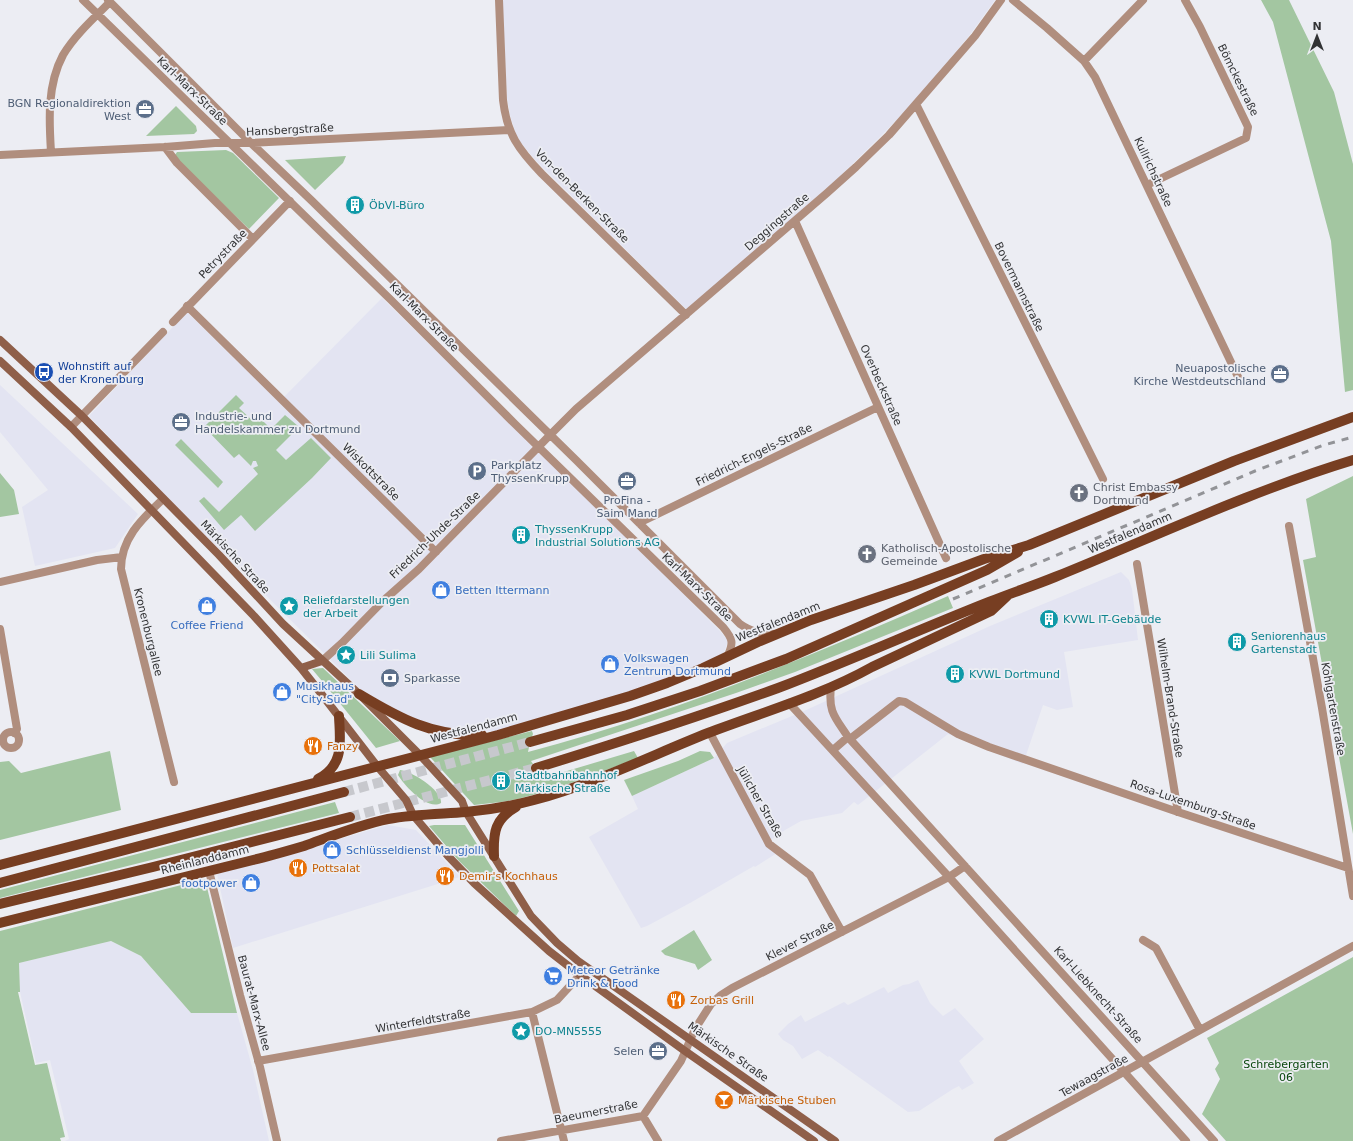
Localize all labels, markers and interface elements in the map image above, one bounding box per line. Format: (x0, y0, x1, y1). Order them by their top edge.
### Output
north arrow (1297, 16, 1337, 56)
text: N (1312, 20, 1322, 33)
street label: Bömckestraße (1215, 42, 1261, 118)
street label: Karl-Marx-Straße (154, 54, 230, 128)
place label: BGN Regionaldirektion West (7, 97, 132, 123)
office icon: BGN Regionaldirektion West (134, 98, 156, 120)
street label: Hansbergstraße (246, 121, 334, 139)
street label: Kullrichstraße (1131, 135, 1175, 209)
street label: Von-den-Berken-Straße (532, 146, 632, 246)
street label: Deggingstraße (742, 190, 812, 254)
building icon: ÖbVI-Büro (344, 194, 366, 216)
place label: ÖbVI-Büro (369, 199, 425, 212)
street label: Petrystraße (196, 227, 250, 281)
street label: Bovermannstraße (992, 240, 1046, 334)
street label: Karl-Marx-Straße (387, 280, 461, 354)
street label: Overbeckstraße (857, 342, 905, 428)
place label: Wohnstift auf der Kronenburg (58, 360, 144, 386)
bus stop icon: Wohnstift auf der Kronenburg (33, 361, 55, 383)
place label: Neuapostolische Kirche Westdeutschland (1134, 362, 1266, 388)
office icon: Neuapostolische Kirche Westdeutschland (1269, 363, 1291, 385)
place label: Industrie- und Handelskammer zu Dortmund (195, 410, 361, 436)
office icon: Industrie- und Handelskammer zu Dortmund (170, 411, 192, 433)
street label: Friedrich-Engels-Straße (694, 421, 815, 489)
street label: Wiskottstraße (340, 441, 403, 504)
place label: Parkplatz ThyssenKrupp (490, 459, 569, 485)
parking icon: Parkplatz ThyssenKrupp (466, 460, 488, 482)
office icon: ProFina - Saim Mand (616, 470, 638, 492)
place label: Christ Embassy Dortmund (1093, 481, 1179, 507)
church icon: Christ Embassy Dortmund (1068, 482, 1090, 504)
street label: Friedrich-Uhde-Straße (387, 488, 483, 582)
place label: ProFina - Saim Mand (596, 494, 658, 520)
street label: Westfalendamm (1086, 510, 1174, 556)
street label: Märkische Straße (198, 518, 272, 597)
place label: ThyssenKrupp Industrial Solutions AG (534, 523, 660, 549)
building icon: ThyssenKrupp Industrial Solutions AG (510, 524, 532, 546)
place label: Katholisch-Apostolische Gemeinde (881, 542, 1011, 568)
church icon: Katholisch-Apostolische Gemeinde (856, 543, 878, 565)
street label: Karl-Marx-Straße (659, 550, 735, 624)
shop icon: Betten Ittermann (430, 579, 452, 601)
place label: Betten Ittermann (455, 584, 550, 597)
street label: Kronenburgallee (131, 586, 165, 678)
place label: Reliefdarstellungen der Arbeit (303, 594, 410, 620)
shop icon: Coffee Friend (196, 595, 218, 617)
place icon: Reliefdarstellungen der Arbeit (278, 595, 300, 617)
street label: Westfalendamm (734, 599, 822, 645)
building icon: KVWL IT-Gebäude (1038, 608, 1060, 630)
place label: KVWL IT-Gebäude (1063, 613, 1162, 626)
place label: Coffee Friend (171, 619, 243, 632)
place label: Seniorenhaus Gartenstadt (1251, 630, 1326, 656)
building icon: Seniorenhaus Gartenstadt (1226, 631, 1248, 653)
street label: Wilhelm-Brand-Straße (1154, 637, 1186, 759)
place icon: Lili Sulima (335, 644, 357, 666)
place label: Lili Sulima (360, 649, 416, 662)
place label: Volkswagen Zentrum Dortmund (624, 652, 731, 678)
shop icon: Volkswagen Zentrum Dortmund (599, 653, 621, 675)
street label: Kohlgartenstraße (1318, 661, 1348, 757)
building icon: KVWL Dortmund (944, 663, 966, 685)
bank icon: Sparkasse (379, 667, 401, 689)
place label: KVWL Dortmund (969, 668, 1060, 681)
place label: Sparkasse (404, 672, 461, 685)
place label: Musikhaus "City-Süd" (296, 680, 354, 706)
shop icon: Musikhaus "City-Süd" (271, 681, 293, 703)
street label: Westfalendamm (429, 710, 519, 746)
restaurant icon: Fanzy (302, 735, 324, 757)
place label: Fanzy (327, 740, 359, 753)
street label: Jülicher Straße (734, 763, 786, 840)
place label: Stadtbahnbahnhof Märkische Straße (515, 769, 618, 795)
building icon: Stadtbahnbahnhof Märkische Straße (490, 770, 512, 792)
street label: Rosa-Luxemburg-Straße (1128, 777, 1258, 833)
shop icon: Schlüsseldienst Mangjolli (321, 839, 343, 861)
street label: Rheinlanddamm (160, 843, 250, 877)
place label: Schlüsseldienst Mangjolli (346, 844, 484, 857)
restaurant icon: Pottsalat (287, 857, 309, 879)
place label: Pottsalat (312, 862, 361, 875)
restaurant icon: Demir's Kochhaus (434, 865, 456, 887)
place label: Demir's Kochhaus (459, 870, 558, 883)
shop icon: footpower (240, 872, 262, 894)
place label: footpower (181, 877, 237, 890)
street label: Klever Straße (764, 918, 836, 964)
street label: Karl-Liebknecht-Straße (1051, 944, 1145, 1046)
street label: Baurat-Marx-Allee (235, 954, 273, 1053)
place label: Meteor Getränke Drink & Food (567, 964, 660, 990)
supermarket icon: Meteor Getränke Drink & Food (542, 965, 564, 987)
restaurant icon: Zorbas Grill (665, 989, 687, 1011)
place label: Zorbas Grill (690, 994, 754, 1007)
street label: Winterfeldtstraße (374, 1006, 472, 1036)
street label: Märkische Straße (685, 1019, 771, 1085)
place icon: DO-MN5555 (510, 1020, 532, 1042)
place label: DO-MN5555 (535, 1025, 602, 1038)
office icon: Selen (647, 1040, 669, 1062)
place label: Selen (613, 1045, 644, 1058)
street label: Tewaagstraße (1057, 1052, 1131, 1101)
park label: Schrebergarten 06 (1243, 1058, 1329, 1084)
bar icon: Märkische Stuben (713, 1089, 735, 1111)
place label: Märkische Stuben (738, 1094, 836, 1107)
street label: Baeumerstraße (553, 1097, 639, 1126)

